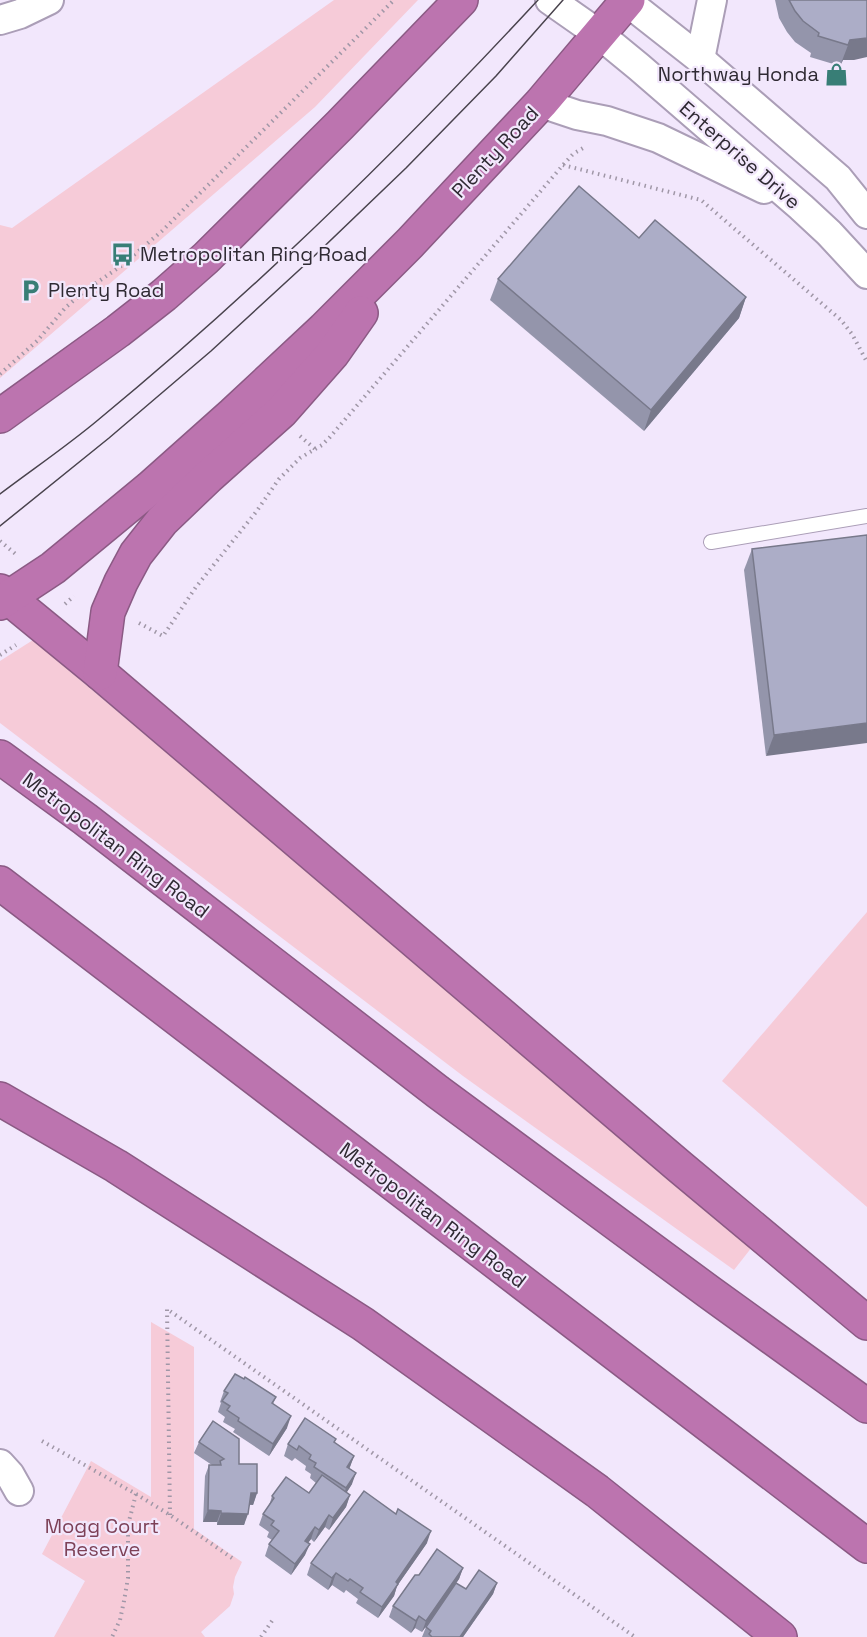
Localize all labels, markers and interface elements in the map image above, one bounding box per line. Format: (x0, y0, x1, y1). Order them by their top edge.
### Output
place label: Northway Honda (658, 61, 819, 87)
shop icon: Northway Honda (824, 61, 850, 87)
street label: Enterprise Drive (674, 95, 806, 215)
street label: Plenty Road (446, 101, 544, 203)
bus stop icon: Metropolitan Ring Road (109, 241, 135, 267)
place label: Metropolitan Ring Road (140, 241, 367, 267)
parking icon: Plenty Road (17, 277, 43, 303)
place label: Plenty Road (48, 277, 164, 303)
street label: Metropolitan Ring Road (17, 766, 215, 924)
street label: Metropolitan Ring Road (334, 1136, 532, 1294)
park label: Mogg Court Reserve (45, 1513, 159, 1562)

